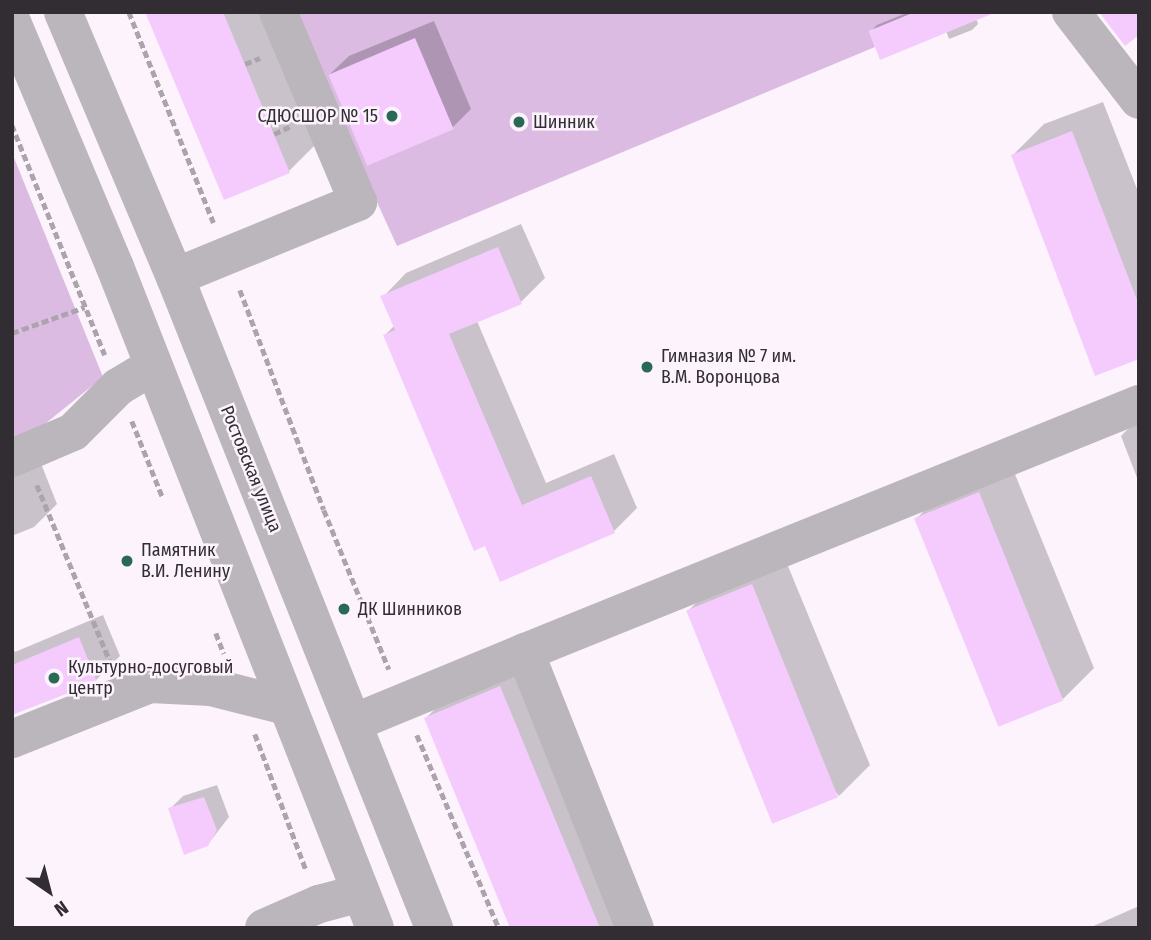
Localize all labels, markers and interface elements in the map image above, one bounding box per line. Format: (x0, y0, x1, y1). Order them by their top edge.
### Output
place label: СДЮСШОР № 15 (258, 105, 378, 127)
marker: СДЮСШОР № 15 (384, 108, 400, 124)
place label: Шинник (533, 111, 595, 133)
marker: Шинник (511, 114, 527, 130)
place label: Гимназия № 7 им. В.М. Воронцова (661, 346, 796, 388)
marker: Гимназия № 7 им. В.М. Воронцова (639, 359, 655, 375)
street label: Ростовская улица (216, 403, 286, 535)
place label: Памятник В.И. Ленину (141, 540, 230, 582)
marker: Памятник В.И. Ленину (119, 553, 135, 569)
place label: ДК Шинников (358, 598, 462, 620)
marker: ДК Шинников (336, 601, 352, 617)
place label: Культурно-досуговый центр (68, 657, 233, 700)
marker: Культурно-досуговый центр (46, 670, 62, 686)
north arrow (14, 856, 84, 926)
text: N (50, 896, 73, 921)

